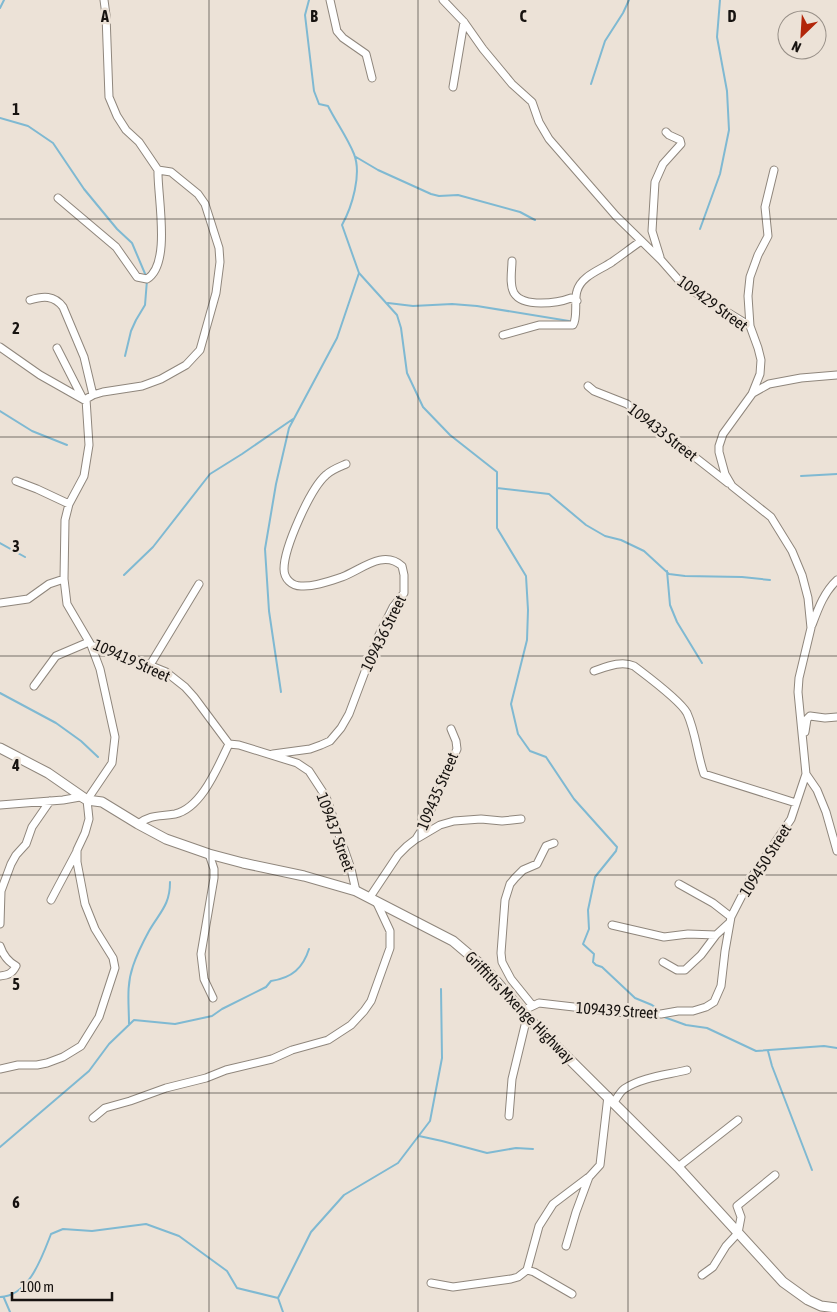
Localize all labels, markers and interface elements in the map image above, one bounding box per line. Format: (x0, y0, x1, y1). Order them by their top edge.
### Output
text: A (100, 7, 109, 25)
text: B (310, 7, 318, 25)
text: C (519, 7, 527, 25)
text: D (728, 7, 737, 25)
north arrow (777, 10, 827, 60)
text: N (789, 38, 804, 56)
text: 1 (12, 100, 20, 118)
street label: 109429 Street (674, 271, 752, 335)
text: 2 (12, 319, 20, 337)
street label: 109433 Street (625, 400, 701, 465)
text: 3 (12, 537, 20, 555)
street label: 109436 Street (357, 592, 409, 674)
street label: 109419 Street (91, 635, 174, 685)
street label: 109435 Street (413, 749, 462, 832)
text: 4 (11, 756, 20, 774)
street label: 109437 Street (313, 790, 359, 874)
street label: 109450 Street (736, 820, 795, 900)
street label: Griffiths Mxenge Highway (461, 947, 578, 1068)
text: 5 (12, 975, 20, 993)
street label: 109439 Street (575, 998, 659, 1022)
text: 6 (12, 1193, 20, 1211)
scale bar (12, 1270, 112, 1302)
text: 100 m (20, 1278, 54, 1295)

